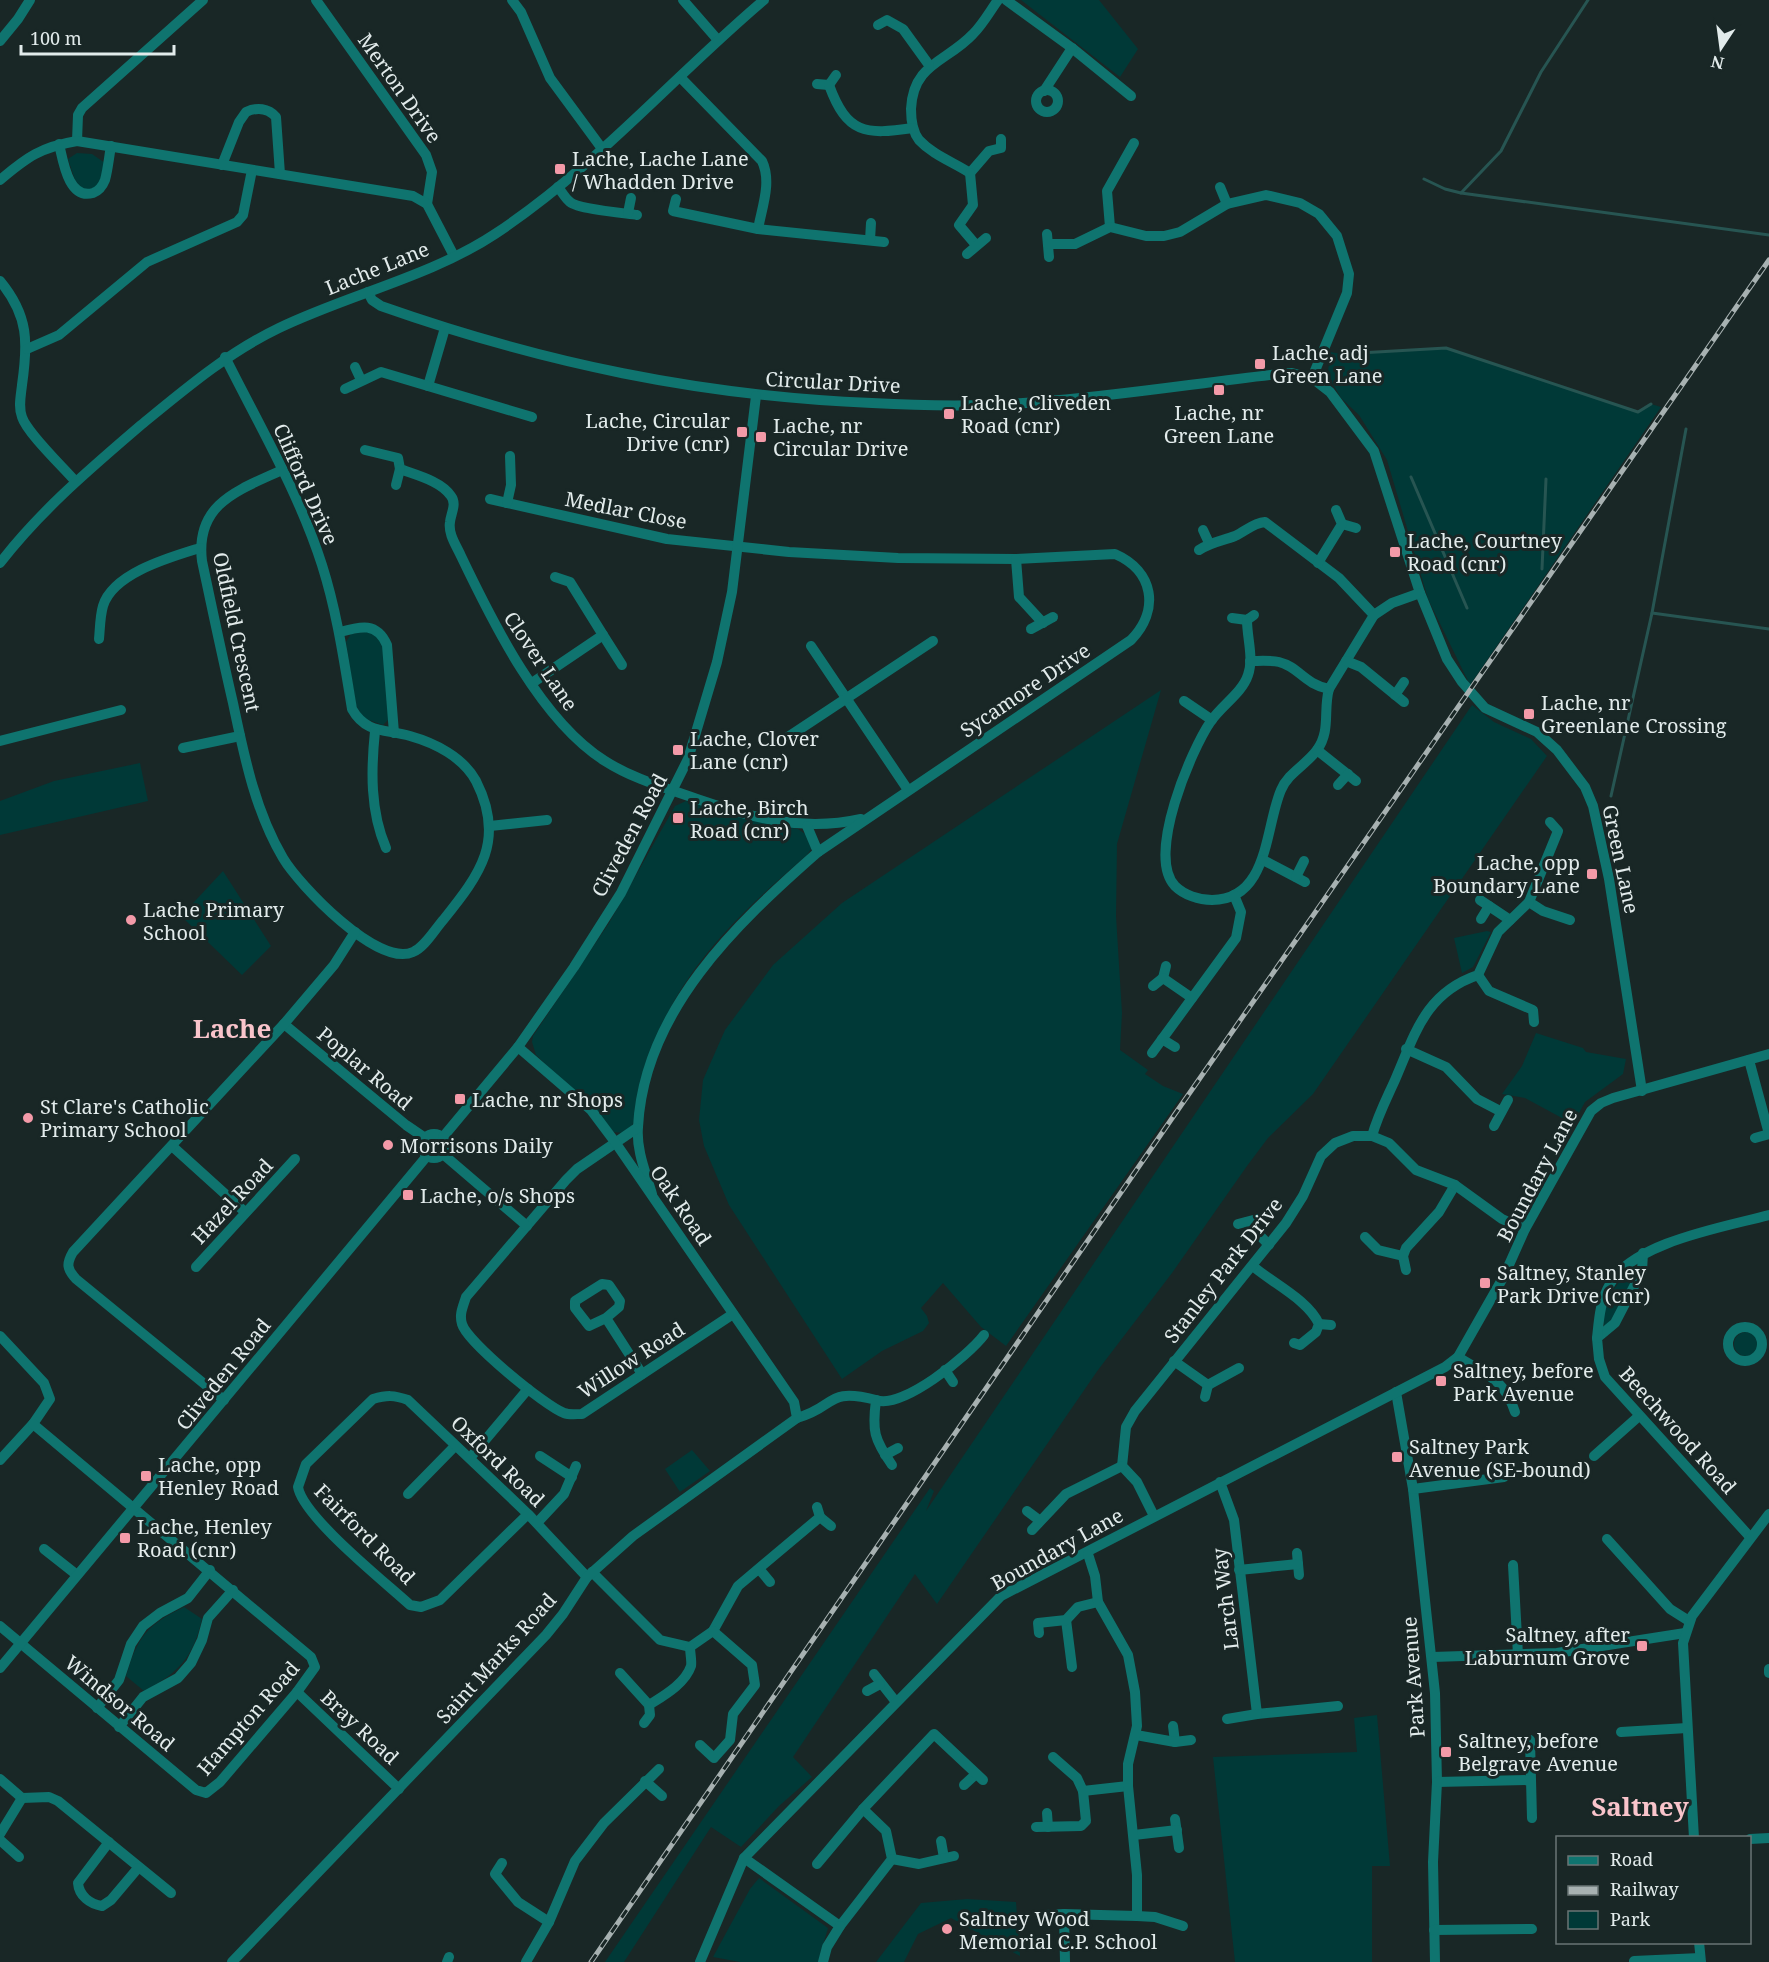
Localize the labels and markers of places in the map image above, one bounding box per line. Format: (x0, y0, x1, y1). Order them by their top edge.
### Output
place label: Lache, Lache Lane / Whadden Drive (572, 145, 749, 195)
marker: Lache, Lache Lane / Whadden Drive (553, 162, 567, 176)
place label: Lache, adj Green Lane (1272, 339, 1383, 389)
marker: Lache, adj Green Lane (1253, 357, 1267, 371)
marker: Lache, nr Green Lane (1212, 383, 1226, 397)
place label: Lache, Cliveden Road (cnr) (961, 389, 1111, 439)
place label: Lache, nr Green Lane (1164, 399, 1274, 449)
place label: Lache, Circular Drive (cnr) (585, 407, 731, 457)
marker: Lache, Cliveden Road (cnr) (942, 407, 956, 421)
place label: Lache, nr Circular Drive (773, 412, 908, 462)
marker: Lache, Circular Drive (cnr) (735, 425, 749, 439)
marker: Lache, nr Circular Drive (754, 430, 768, 444)
place label: Lache, Courtney Road (cnr) (1407, 527, 1563, 577)
marker: Lache, Courtney Road (cnr) (1388, 545, 1402, 559)
place label: Lache, nr Greenlane Crossing (1541, 689, 1727, 739)
marker: Lache, nr Greenlane Crossing (1522, 707, 1536, 721)
place label: Lache, Clover Lane (cnr) (690, 725, 819, 775)
marker: Lache, Clover Lane (cnr) (671, 743, 685, 757)
place label: Lache, Birch Road (cnr) (690, 794, 809, 844)
marker: Lache, Birch Road (cnr) (671, 811, 685, 825)
place label: Lache, opp Boundary Lane (1433, 849, 1580, 899)
marker: Lache, opp Boundary Lane (1585, 867, 1599, 881)
place label: Lache Primary School (143, 896, 285, 946)
marker: Lache Primary School (124, 913, 138, 927)
place label: Lache, nr Shops (472, 1086, 623, 1113)
marker: Lache, nr Shops (453, 1092, 467, 1106)
place label: St Clare's Catholic Primary School (40, 1093, 209, 1143)
marker: St Clare's Catholic Primary School (21, 1111, 35, 1125)
place label: Morrisons Daily (400, 1132, 554, 1159)
marker: Morrisons Daily (381, 1138, 395, 1152)
place label: Lache, o/s Shops (420, 1182, 575, 1209)
marker: Lache, o/s Shops (401, 1188, 415, 1202)
place label: Saltney, Stanley Park Drive (cnr) (1497, 1259, 1651, 1309)
marker: Saltney, Stanley Park Drive (cnr) (1478, 1276, 1492, 1290)
place label: Saltney, before Park Avenue (1453, 1357, 1594, 1407)
marker: Saltney, before Park Avenue (1434, 1374, 1448, 1388)
place label: Saltney Park Avenue (SE-bound) (1409, 1433, 1591, 1483)
marker: Saltney Park Avenue (SE-bound) (1390, 1450, 1404, 1464)
place label: Lache, opp Henley Road (158, 1451, 279, 1501)
marker: Lache, opp Henley Road (139, 1469, 153, 1483)
place label: Lache, Henley Road (cnr) (137, 1513, 273, 1563)
marker: Lache, Henley Road (cnr) (118, 1531, 132, 1545)
place label: Saltney, after Laburnum Grove (1465, 1621, 1631, 1671)
marker: Saltney, after Laburnum Grove (1635, 1639, 1649, 1653)
place label: Saltney, before Belgrave Avenue (1458, 1727, 1618, 1777)
marker: Saltney, before Belgrave Avenue (1439, 1745, 1453, 1759)
place label: Saltney Wood Memorial C.P. School (959, 1905, 1157, 1955)
marker: Saltney Wood Memorial C.P. School (940, 1922, 954, 1936)

